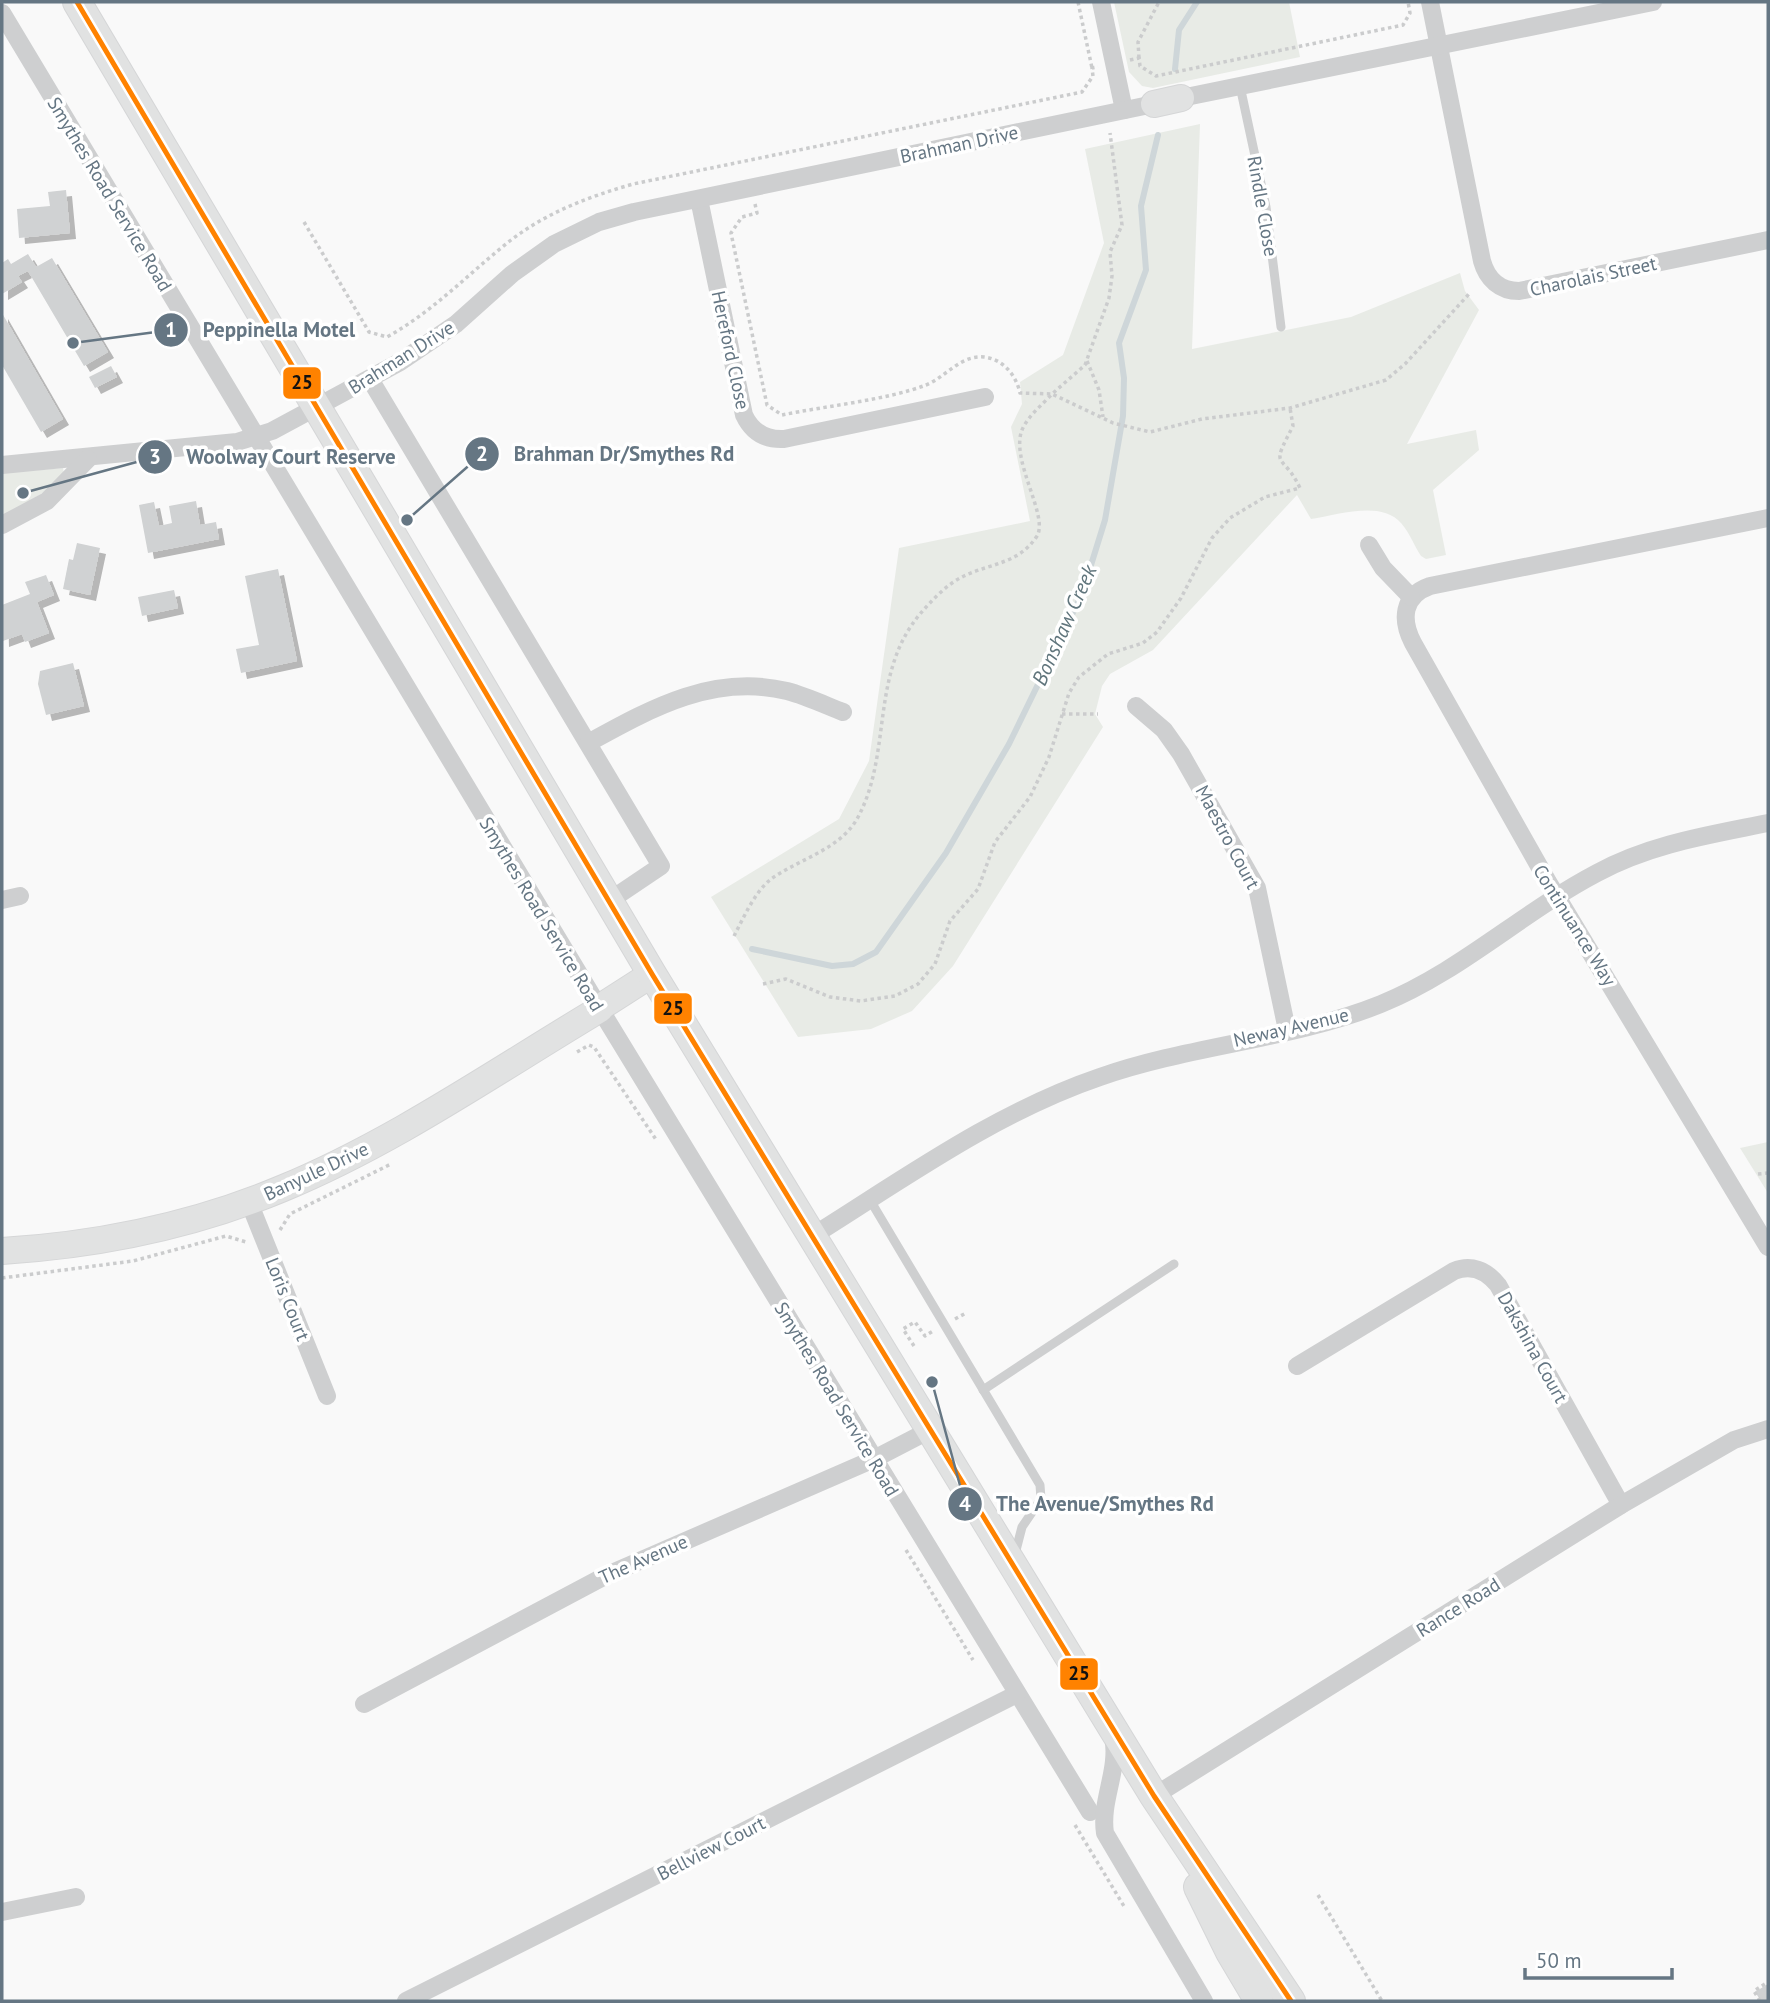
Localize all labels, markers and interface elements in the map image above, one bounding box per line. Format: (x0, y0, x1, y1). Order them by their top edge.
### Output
street label: Smythes Road Service Road (42, 92, 178, 296)
street label: Brahman Drive (898, 120, 1020, 168)
street label: Rindle Close (1242, 154, 1284, 258)
street label: Charolais Street (1527, 251, 1659, 301)
street label: Hereford Close (707, 289, 755, 411)
callout: Peppinella Motel (154, 309, 369, 351)
street label: Brahman Drive (344, 315, 458, 399)
text: 1 (165, 316, 177, 343)
text: Peppinella Motel (203, 316, 356, 343)
line badge: 25 (282, 366, 322, 400)
text: 25 (291, 370, 313, 394)
callout: Brahman Dr/Smythes Rd (465, 433, 748, 475)
callout: Woolway Court Reserve (137, 436, 411, 478)
text: 2 (476, 440, 488, 467)
text: Brahman Dr/Smythes Rd (514, 440, 734, 467)
text: 3 (149, 443, 161, 470)
text: Woolway Court Reserve (186, 443, 396, 470)
water label: Bonshaw Creek (1025, 559, 1103, 689)
street label: Maestro Court (1191, 781, 1266, 894)
street label: Smythes Road Service Road (474, 812, 610, 1016)
street label: Continuance Way (1528, 860, 1622, 990)
line badge: 25 (653, 992, 693, 1025)
text: 25 (662, 996, 684, 1020)
street label: Neway Avenue (1231, 1002, 1351, 1052)
street label: Banyule Drive (260, 1136, 372, 1206)
street label: Loris Court (260, 1254, 316, 1345)
street label: Dakshina Court (1493, 1287, 1574, 1407)
street label: Smythes Road Service Road (769, 1297, 905, 1501)
callout: The Avenue/Smythes Rd (947, 1483, 1229, 1525)
text: 4 (959, 1490, 971, 1517)
text: The Avenue/Smythes Rd (996, 1490, 1214, 1517)
street label: The Avenue (595, 1529, 691, 1589)
street label: Rance Road (1412, 1572, 1504, 1642)
line badge: 25 (1059, 1657, 1099, 1691)
text: 25 (1068, 1661, 1090, 1685)
street label: Bellview Court (653, 1810, 770, 1886)
scale bar (1525, 1937, 1672, 1981)
text: 50 m (1536, 1947, 1582, 1974)

